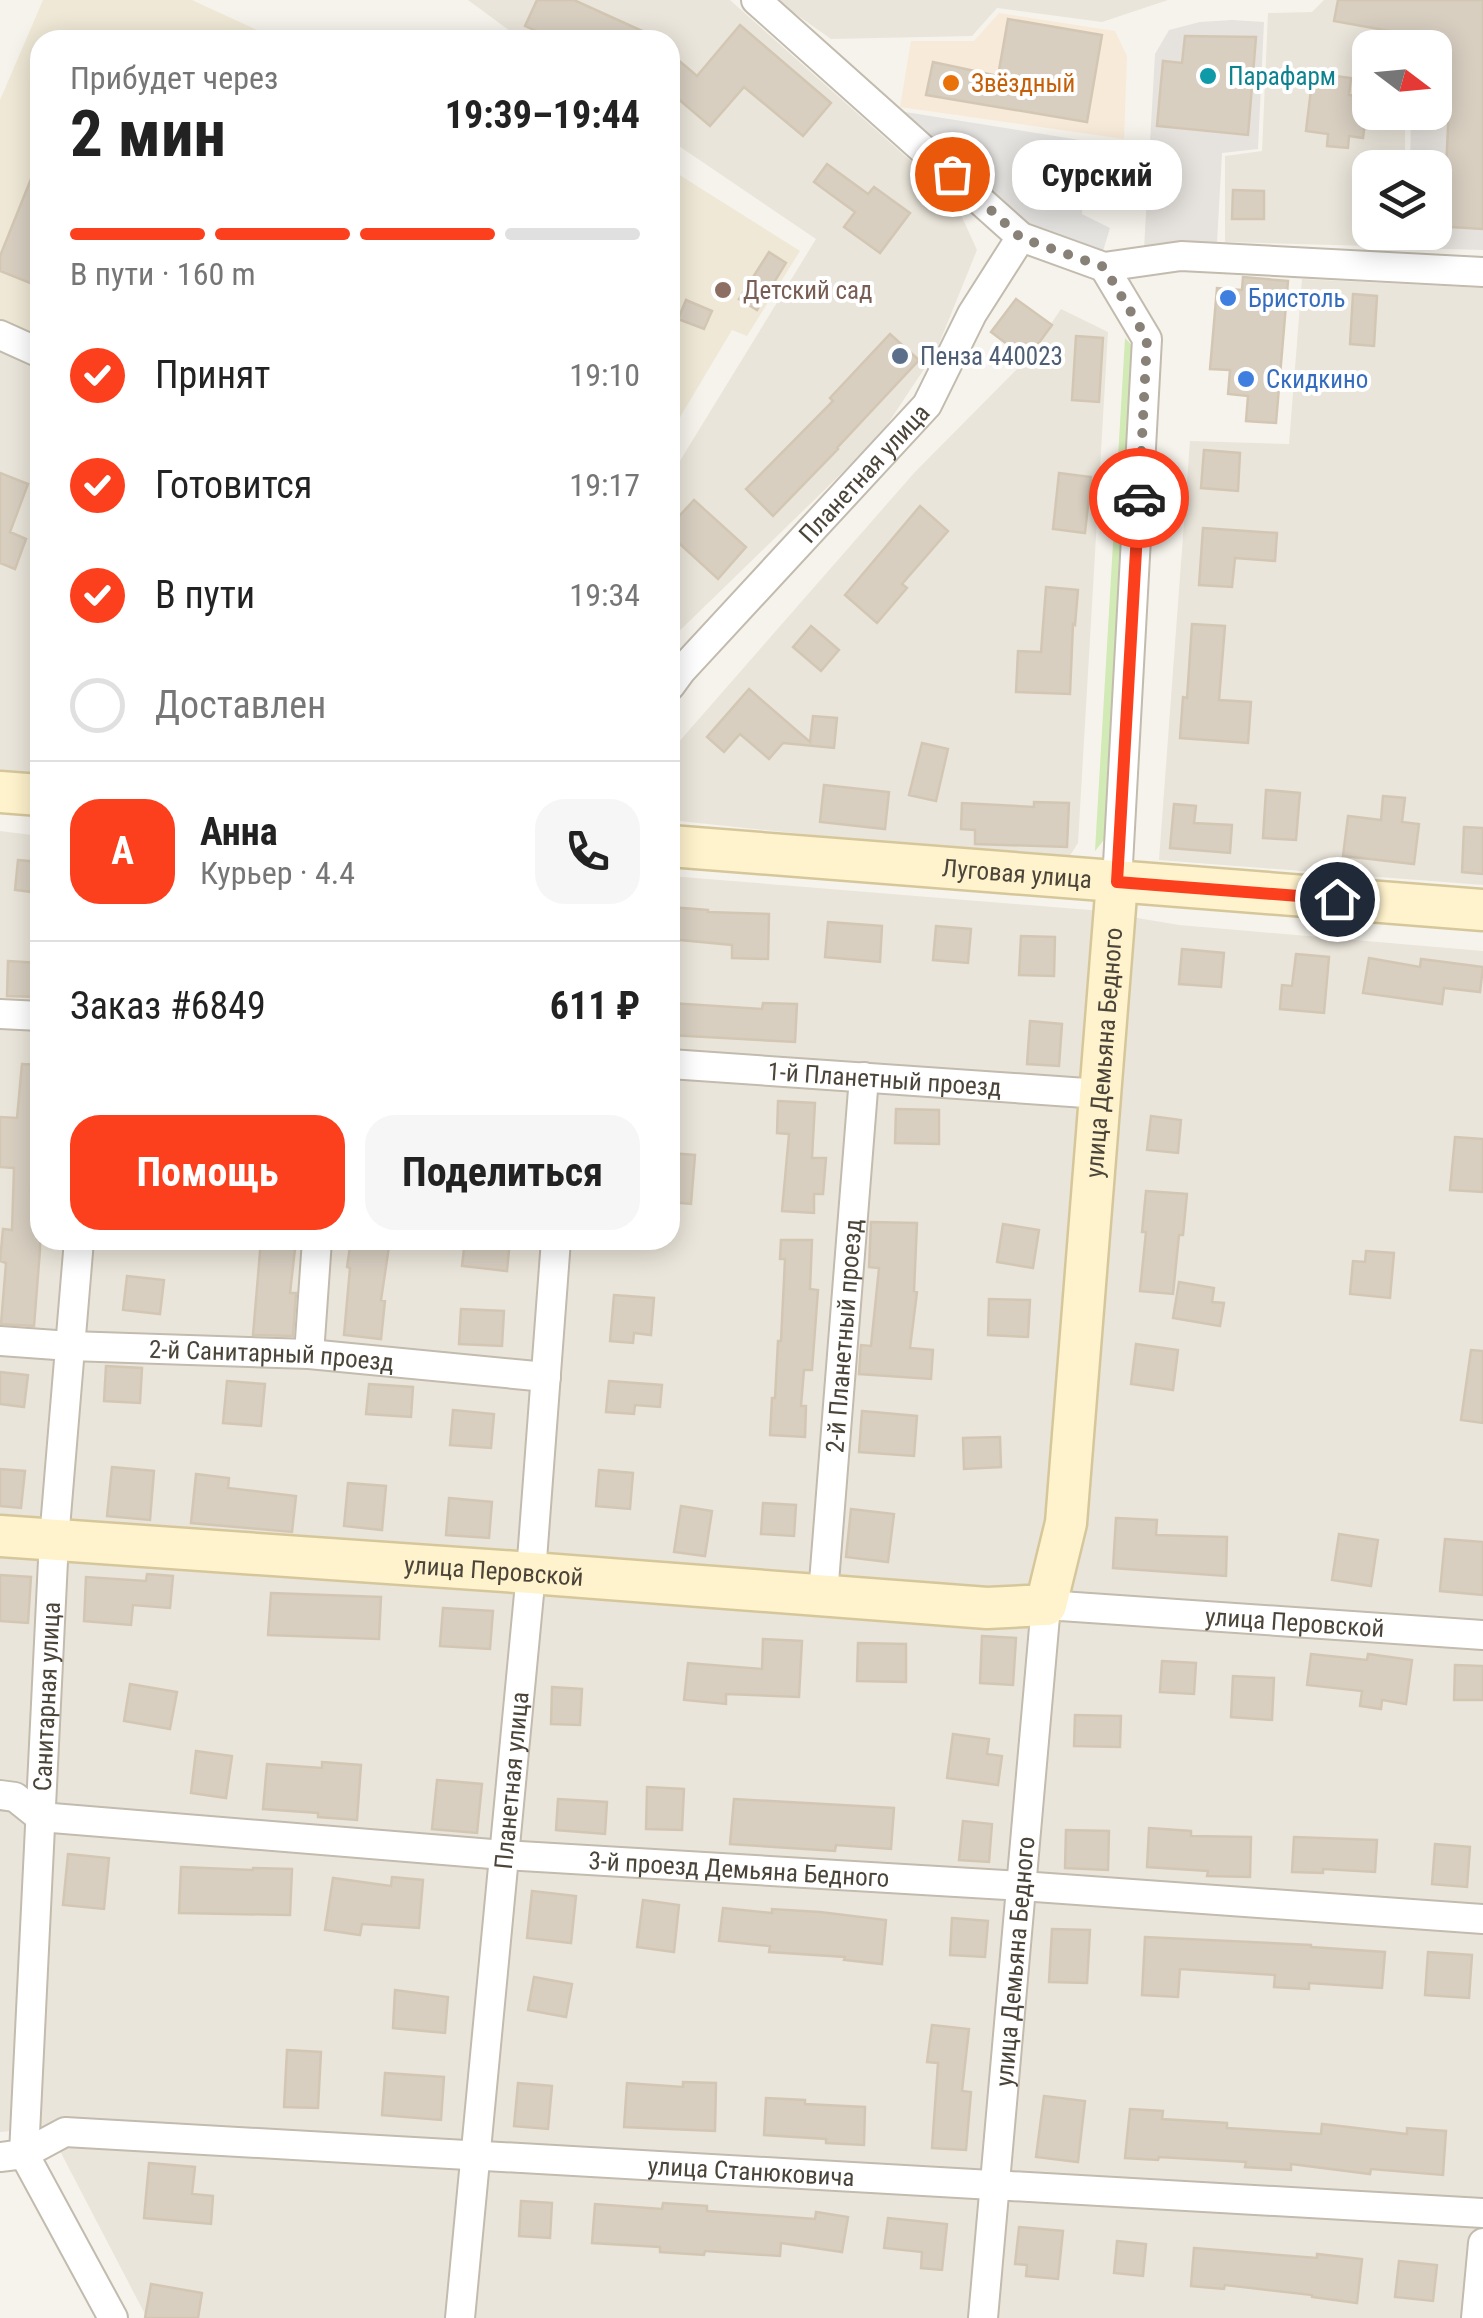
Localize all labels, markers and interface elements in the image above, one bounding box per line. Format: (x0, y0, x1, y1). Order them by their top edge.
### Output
north arrow (1352, 30, 1452, 130)
map controls (1352, 30, 1452, 250)
text: Прибудет через (70, 59, 278, 97)
place label: Парафарм (1228, 62, 1336, 91)
marker: Парафарм (1197, 65, 1219, 87)
place label: Звёздный (971, 69, 1075, 98)
marker: Звёздный (940, 72, 962, 94)
text: 19:39–19:44 (445, 93, 640, 137)
text: 2 мин (70, 96, 226, 172)
pin (910, 132, 995, 217)
callout: Сурский (1012, 139, 1182, 209)
icon: bag (925, 147, 980, 202)
button: layers (1352, 150, 1452, 250)
text: Сурский (1041, 156, 1153, 194)
text: В пути · 160 m (70, 255, 256, 293)
place label: Детский сад (743, 276, 872, 305)
marker: Детский сад (712, 279, 734, 301)
place label: Бристоль (1248, 284, 1346, 313)
marker: Бристоль (1217, 287, 1239, 309)
place label: Пенза 440023 (920, 342, 1063, 371)
marker: Пенза 440023 (889, 345, 911, 367)
icon: check (70, 348, 125, 403)
text: Принят (155, 353, 271, 397)
text: 19:10 (569, 356, 640, 394)
place label: Скидкино (1266, 365, 1368, 394)
marker: Скидкино (1235, 368, 1257, 390)
street label: Планетная улица (793, 398, 935, 549)
courier (1089, 448, 1189, 548)
icon: check (70, 458, 125, 513)
text: Готовится (155, 463, 312, 507)
text: 19:17 (569, 466, 640, 504)
icon: car (1112, 471, 1167, 526)
icon: check (70, 568, 125, 623)
text: В пути (155, 573, 255, 617)
text: 19:34 (569, 576, 640, 614)
text: Доставлен (155, 683, 326, 727)
button: phone (535, 799, 640, 904)
text: Анна (200, 810, 278, 854)
text: А (111, 829, 134, 873)
street label: Луговая улица (941, 853, 1093, 894)
text: Курьер · 4.4 (200, 854, 355, 892)
pin (1295, 857, 1380, 942)
icon: home (1310, 872, 1365, 927)
street label: улица Демьяна Бедного (1080, 926, 1128, 1179)
text: Заказ #6849 (70, 984, 266, 1028)
text: 611 ₽ (550, 984, 640, 1028)
street label: 1-й Планетный проезд (767, 1057, 1002, 1102)
button: Помощь (70, 1115, 345, 1230)
button: Поделиться (365, 1115, 640, 1230)
street label: 2-й Планетный проезд (820, 1218, 868, 1454)
street label: 2-й Санитарный проезд (148, 1335, 395, 1377)
street label: улица Перовской (403, 1550, 584, 1592)
street label: Санитарная улица (28, 1601, 66, 1792)
street label: улица Перовской (1204, 1602, 1385, 1643)
street label: Планетная улица (489, 1690, 535, 1871)
street label: улица Демьяна Бедного (990, 1835, 1040, 2088)
street label: 3-й проезд Демьяна Бедного (588, 1846, 890, 1893)
street label: улица Станюковича (647, 2151, 855, 2192)

